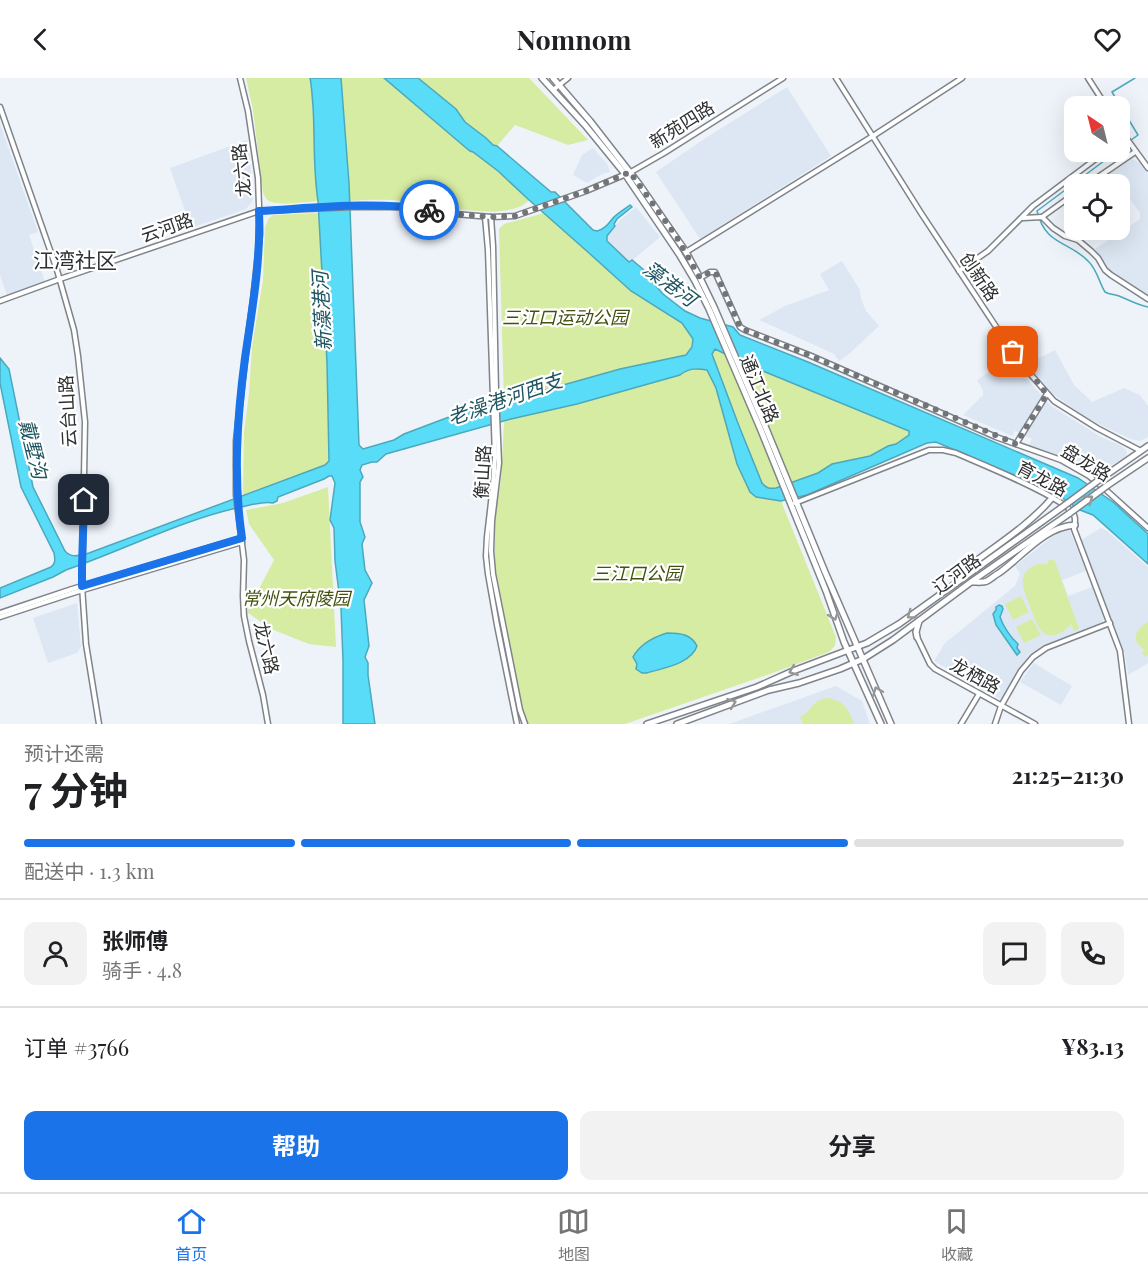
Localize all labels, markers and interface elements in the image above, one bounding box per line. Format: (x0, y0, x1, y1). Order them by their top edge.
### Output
text: Nomnom (517, 21, 631, 57)
icon: back (24, 23, 57, 56)
icon: heart (1091, 23, 1124, 56)
street label: 新苑四路 (645, 95, 718, 153)
north arrow (1064, 96, 1130, 162)
map controls (1064, 96, 1130, 240)
street label: 龙六路 (226, 142, 256, 198)
button: locate (1064, 174, 1130, 240)
courier (399, 180, 459, 240)
icon: bike (413, 194, 446, 227)
street label: 云河路 (137, 207, 196, 247)
district label: 江湾社区 (33, 245, 117, 273)
street label: 创新路 (955, 247, 1005, 306)
water label: 藻港河 (639, 254, 706, 314)
water label: 新藻港河 (305, 266, 336, 352)
park label: 三江口运动公园 (502, 305, 631, 329)
pin (987, 326, 1038, 377)
icon: bag (996, 335, 1029, 368)
street label: 通江北路 (735, 351, 785, 426)
water label: 老澡港河西支 (443, 365, 568, 430)
street label: 云台山路 (53, 374, 81, 448)
water label: 戴墅沟 (14, 416, 55, 483)
street label: 盘龙路 (1057, 438, 1116, 486)
street label: 衡山路 (469, 444, 495, 500)
street label: 育龙路 (1013, 455, 1072, 501)
pin (58, 474, 109, 525)
icon: home (67, 483, 100, 516)
one-way arrow (1082, 495, 1093, 506)
street label: 辽河路 (928, 548, 985, 599)
park label: 三江口公园 (592, 561, 685, 585)
park label: 常州天府陵园 (242, 586, 353, 610)
one-way arrow (907, 608, 918, 619)
one-way arrow (827, 610, 840, 621)
street label: 龙六路 (249, 619, 285, 677)
street label: 龙栖路 (946, 652, 1005, 699)
one-way arrow (789, 664, 800, 676)
one-way arrow (872, 687, 884, 698)
one-way arrow (726, 698, 737, 711)
text: 预计还需 (24, 739, 104, 766)
text: 21:25–21:30 (1012, 760, 1124, 790)
text: 7 分钟 (24, 763, 128, 815)
text: 配送中 · 1.3 km (24, 857, 154, 884)
button: person (24, 922, 87, 985)
button: chat (983, 922, 1046, 985)
button: phone (1061, 922, 1124, 985)
text: 张师傅 (102, 925, 168, 955)
text: 骑手 · 4.8 (102, 956, 182, 983)
text: ¥83.13 (1061, 1031, 1124, 1061)
text: 订单 #3766 (24, 1032, 129, 1062)
button: 帮助 (24, 1111, 568, 1180)
button: 分享 (580, 1111, 1124, 1180)
tab: 首页 (175, 1205, 208, 1265)
tab: 地图 (557, 1205, 590, 1265)
tab: 收藏 (940, 1205, 973, 1265)

